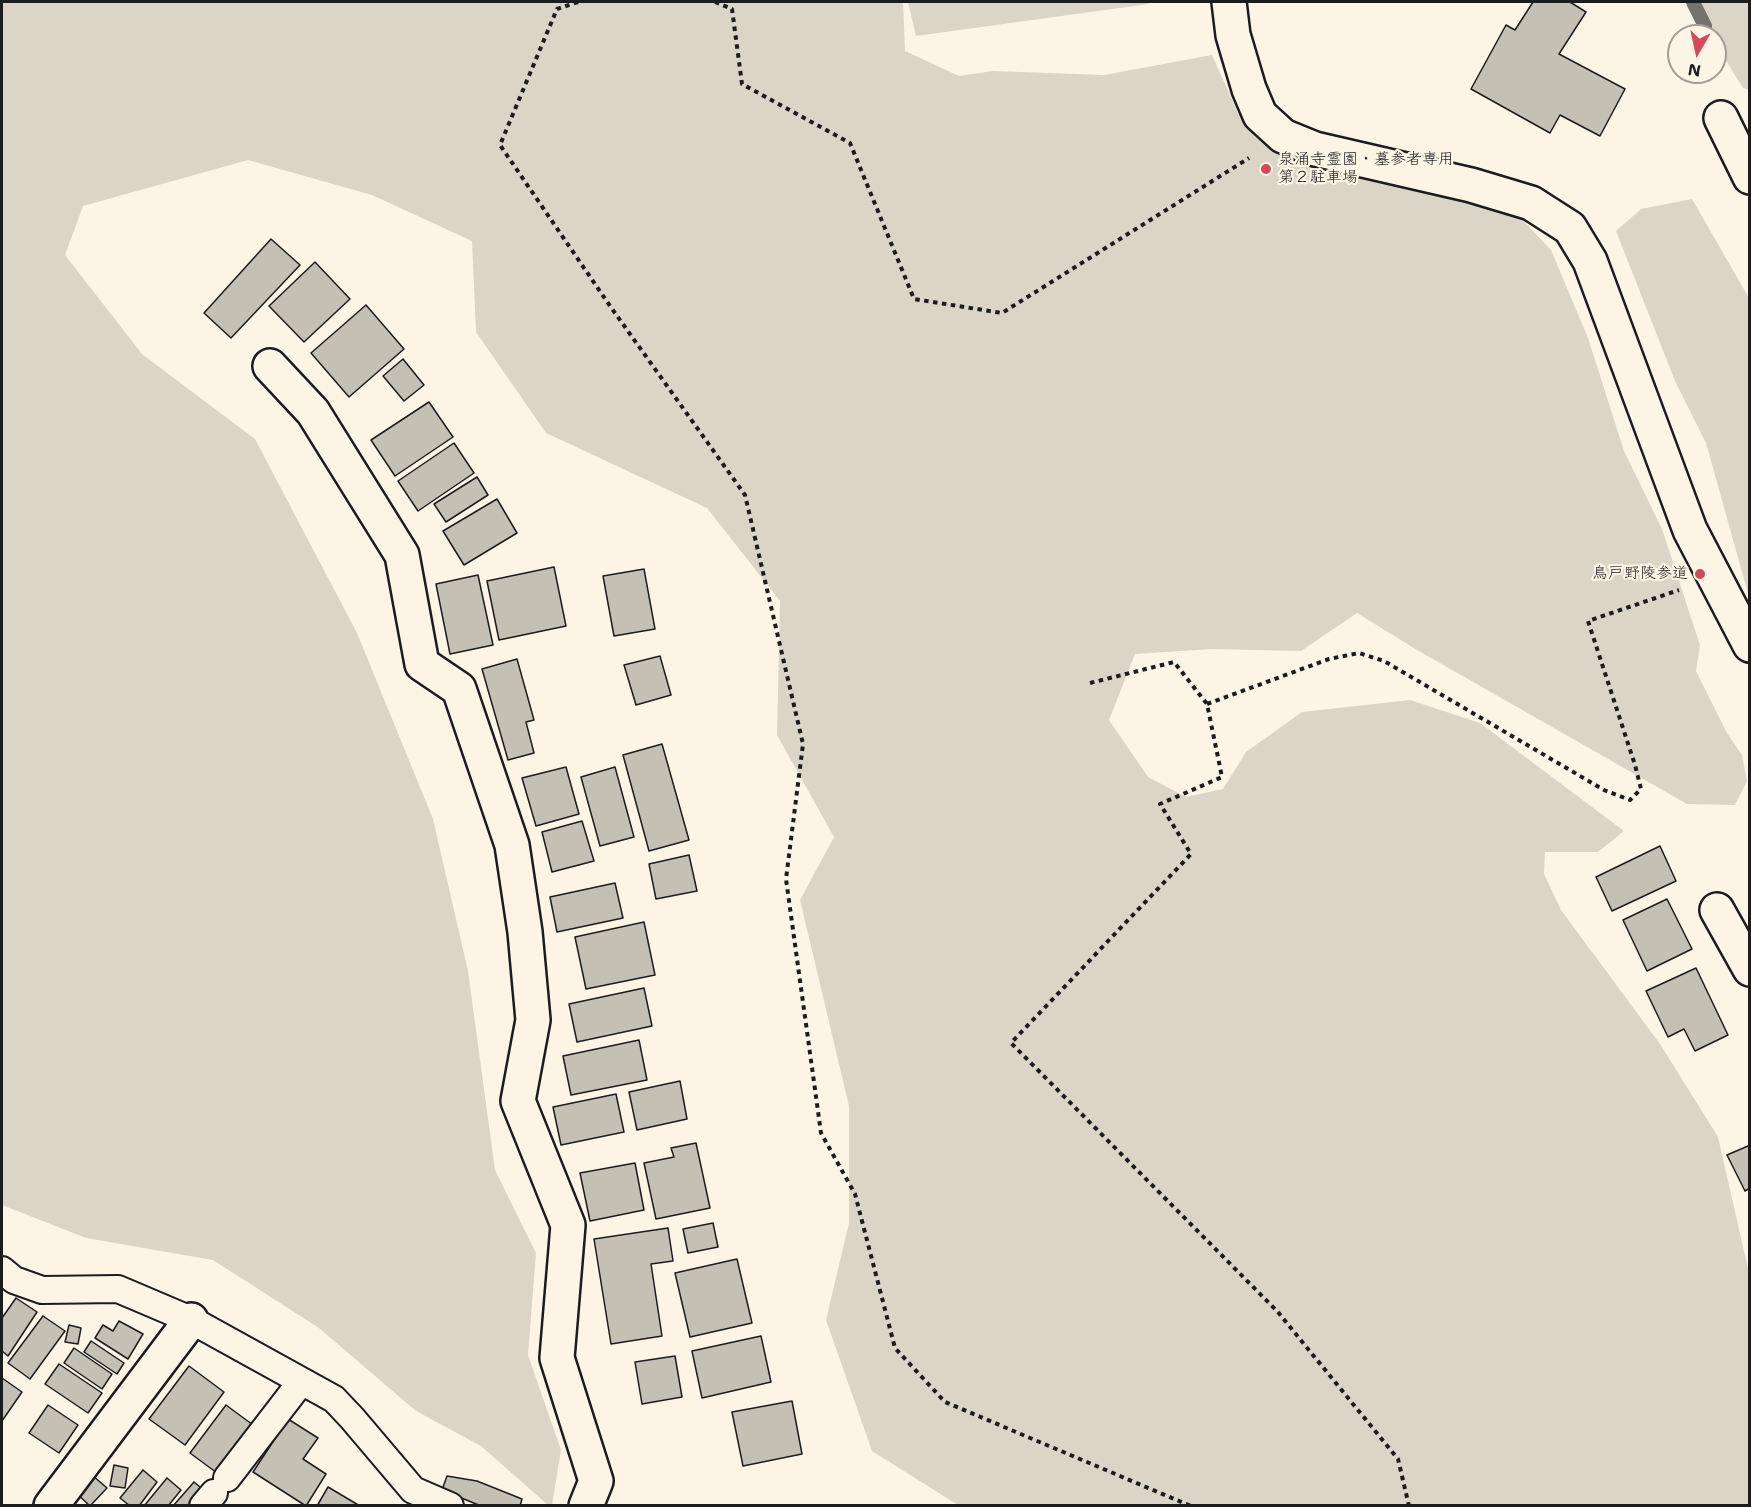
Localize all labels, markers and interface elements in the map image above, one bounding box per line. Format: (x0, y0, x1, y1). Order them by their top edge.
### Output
north arrow (1667, 24, 1727, 84)
text: N (1687, 59, 1702, 82)
place label: 泉涌寺霊園・墓参者専用 第２駐車場 (1278, 150, 1454, 188)
marker: 泉涌寺霊園・墓参者専用 第２駐車場 (1259, 162, 1273, 176)
place label: 鳥戸野陵参道 (1592, 564, 1688, 584)
marker: 鳥戸野陵参道 (1693, 567, 1707, 581)

